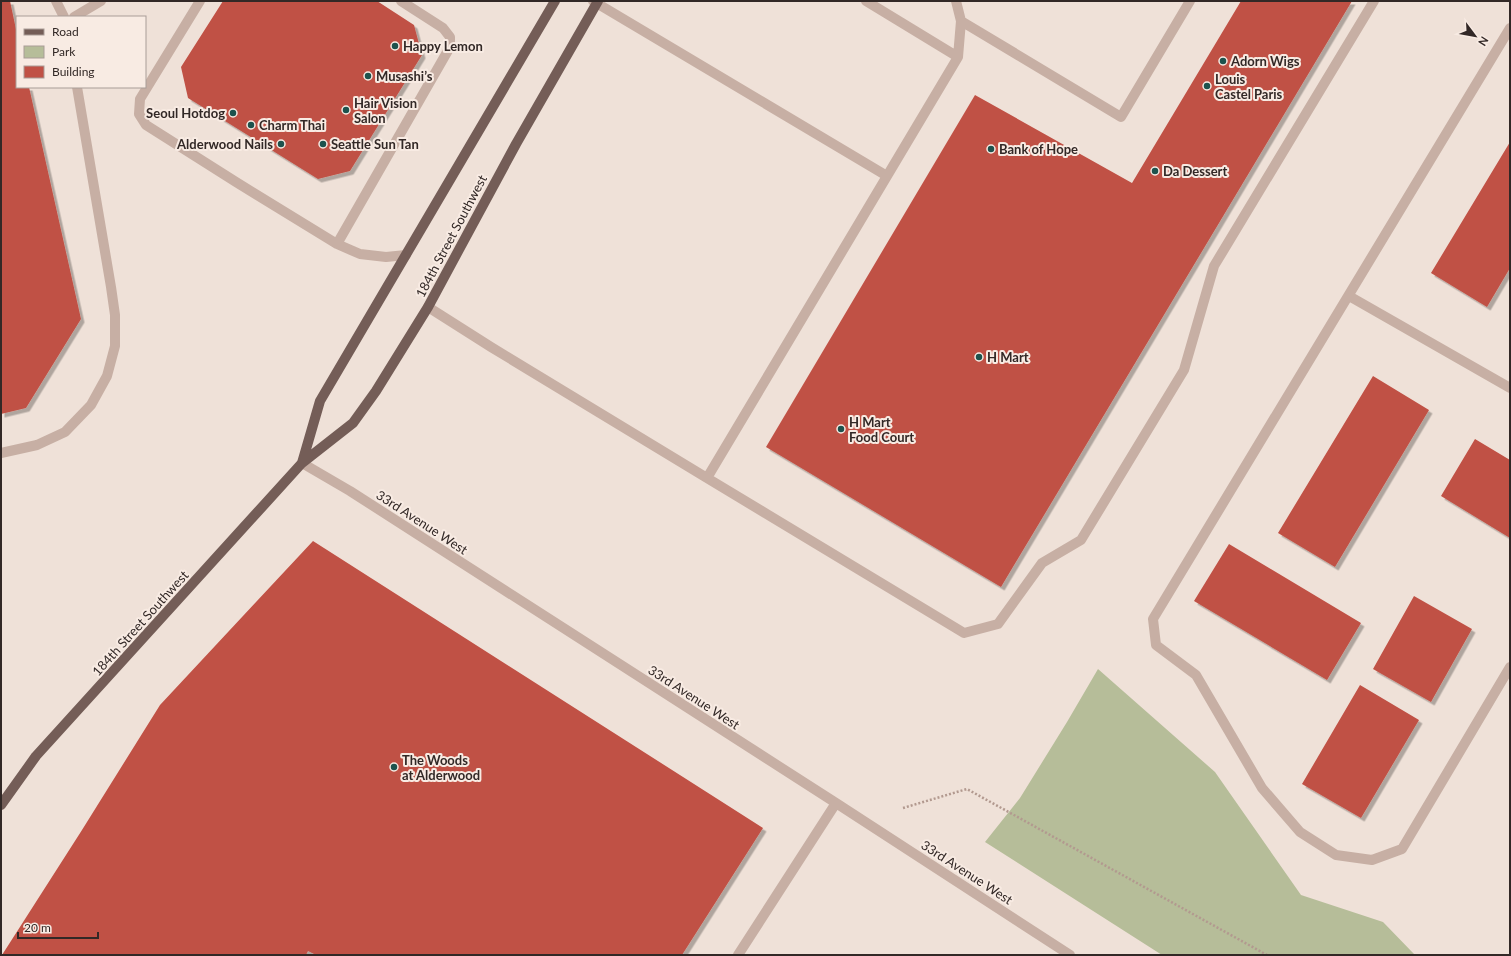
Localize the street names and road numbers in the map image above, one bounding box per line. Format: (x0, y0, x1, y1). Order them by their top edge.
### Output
street label: 184th Street Southwest (412, 172, 490, 300)
street label: 33rd Avenue West (373, 486, 471, 558)
street label: 184th Street Southwest (88, 567, 192, 679)
street label: 33rd Avenue West (645, 661, 743, 733)
street label: 33rd Avenue West (918, 836, 1016, 908)

